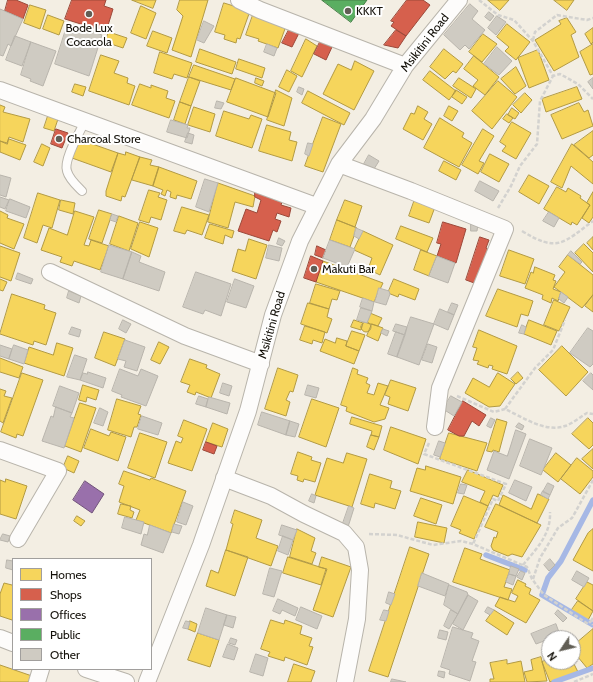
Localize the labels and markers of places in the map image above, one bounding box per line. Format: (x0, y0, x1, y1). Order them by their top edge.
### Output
place label: KKKT (356, 4, 383, 18)
marker: KKKT (343, 6, 353, 16)
marker: Bode Lux Cocacola (84, 9, 94, 19)
place label: Bode Lux Cocacola (65, 21, 113, 49)
place label: Charcoal Store (67, 132, 141, 146)
marker: Charcoal Store (54, 134, 64, 144)
place label: Makuti Bar (322, 262, 375, 276)
marker: Makuti Bar (309, 264, 319, 274)

